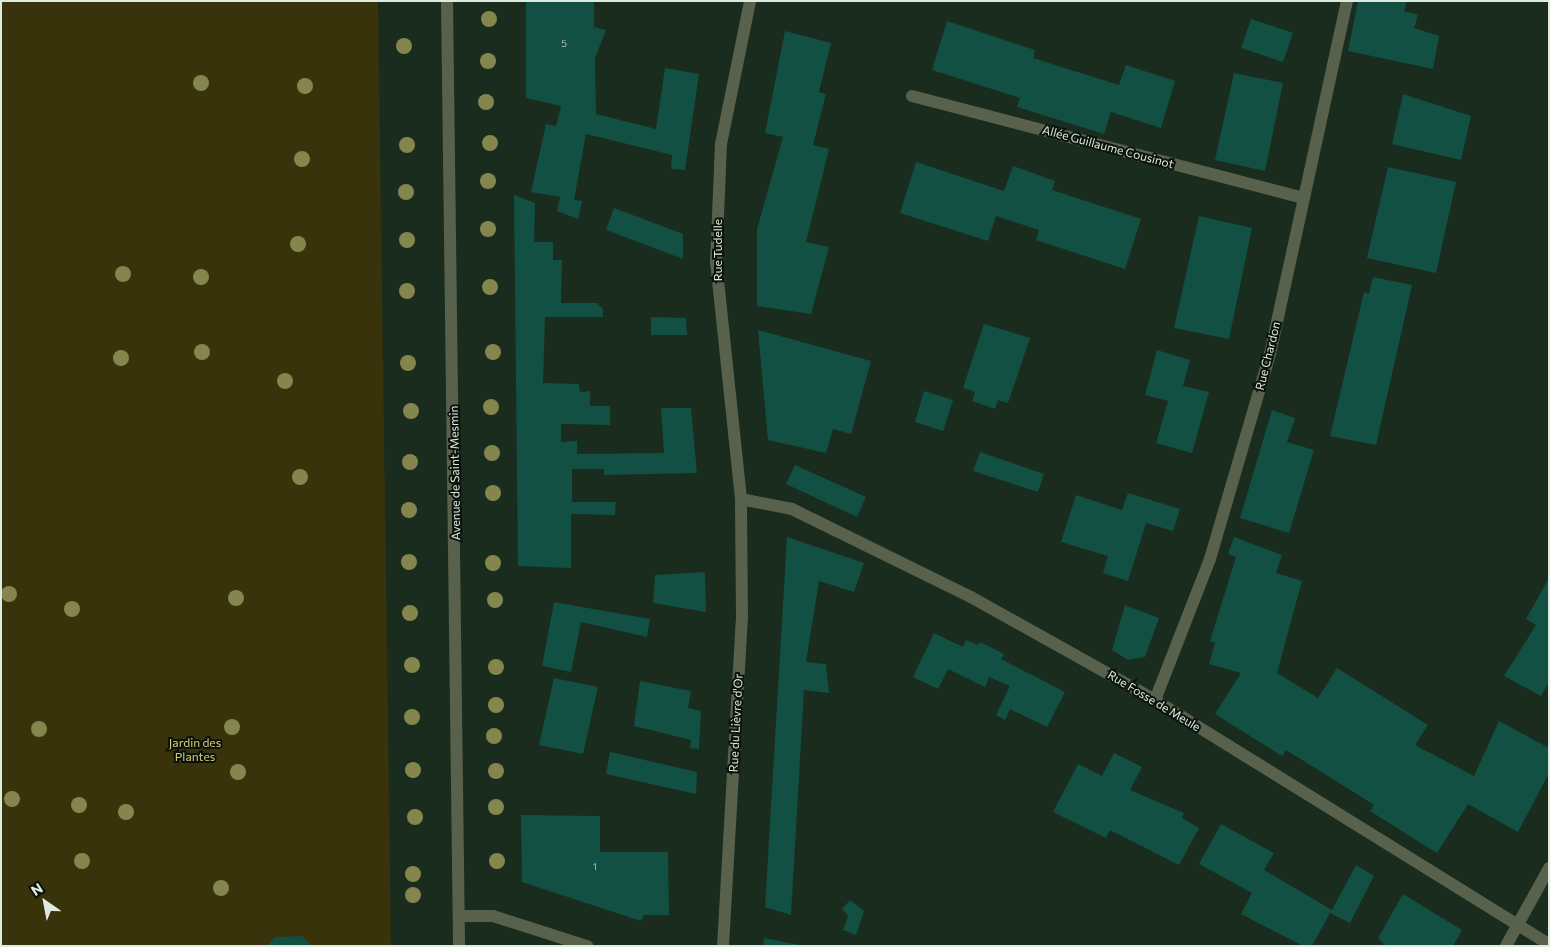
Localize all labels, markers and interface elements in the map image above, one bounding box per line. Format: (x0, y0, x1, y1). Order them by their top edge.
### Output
house number: 5 (561, 38, 567, 50)
street label: Allée Guillaume Cousinot (1041, 122, 1175, 172)
street label: Rue Tudelle (711, 219, 725, 281)
street label: Rue Chardon (1253, 320, 1283, 392)
street label: Avenue de Saint-Mesmin (447, 406, 463, 540)
street label: Rue Fosse de Meule (1105, 668, 1203, 734)
street label: Rue du Lièvre d'Or (726, 673, 746, 773)
park label: Jardin des Plantes (169, 736, 221, 764)
house number: 1 (593, 861, 597, 873)
north arrow (20, 877, 70, 927)
text: N (28, 879, 46, 899)

